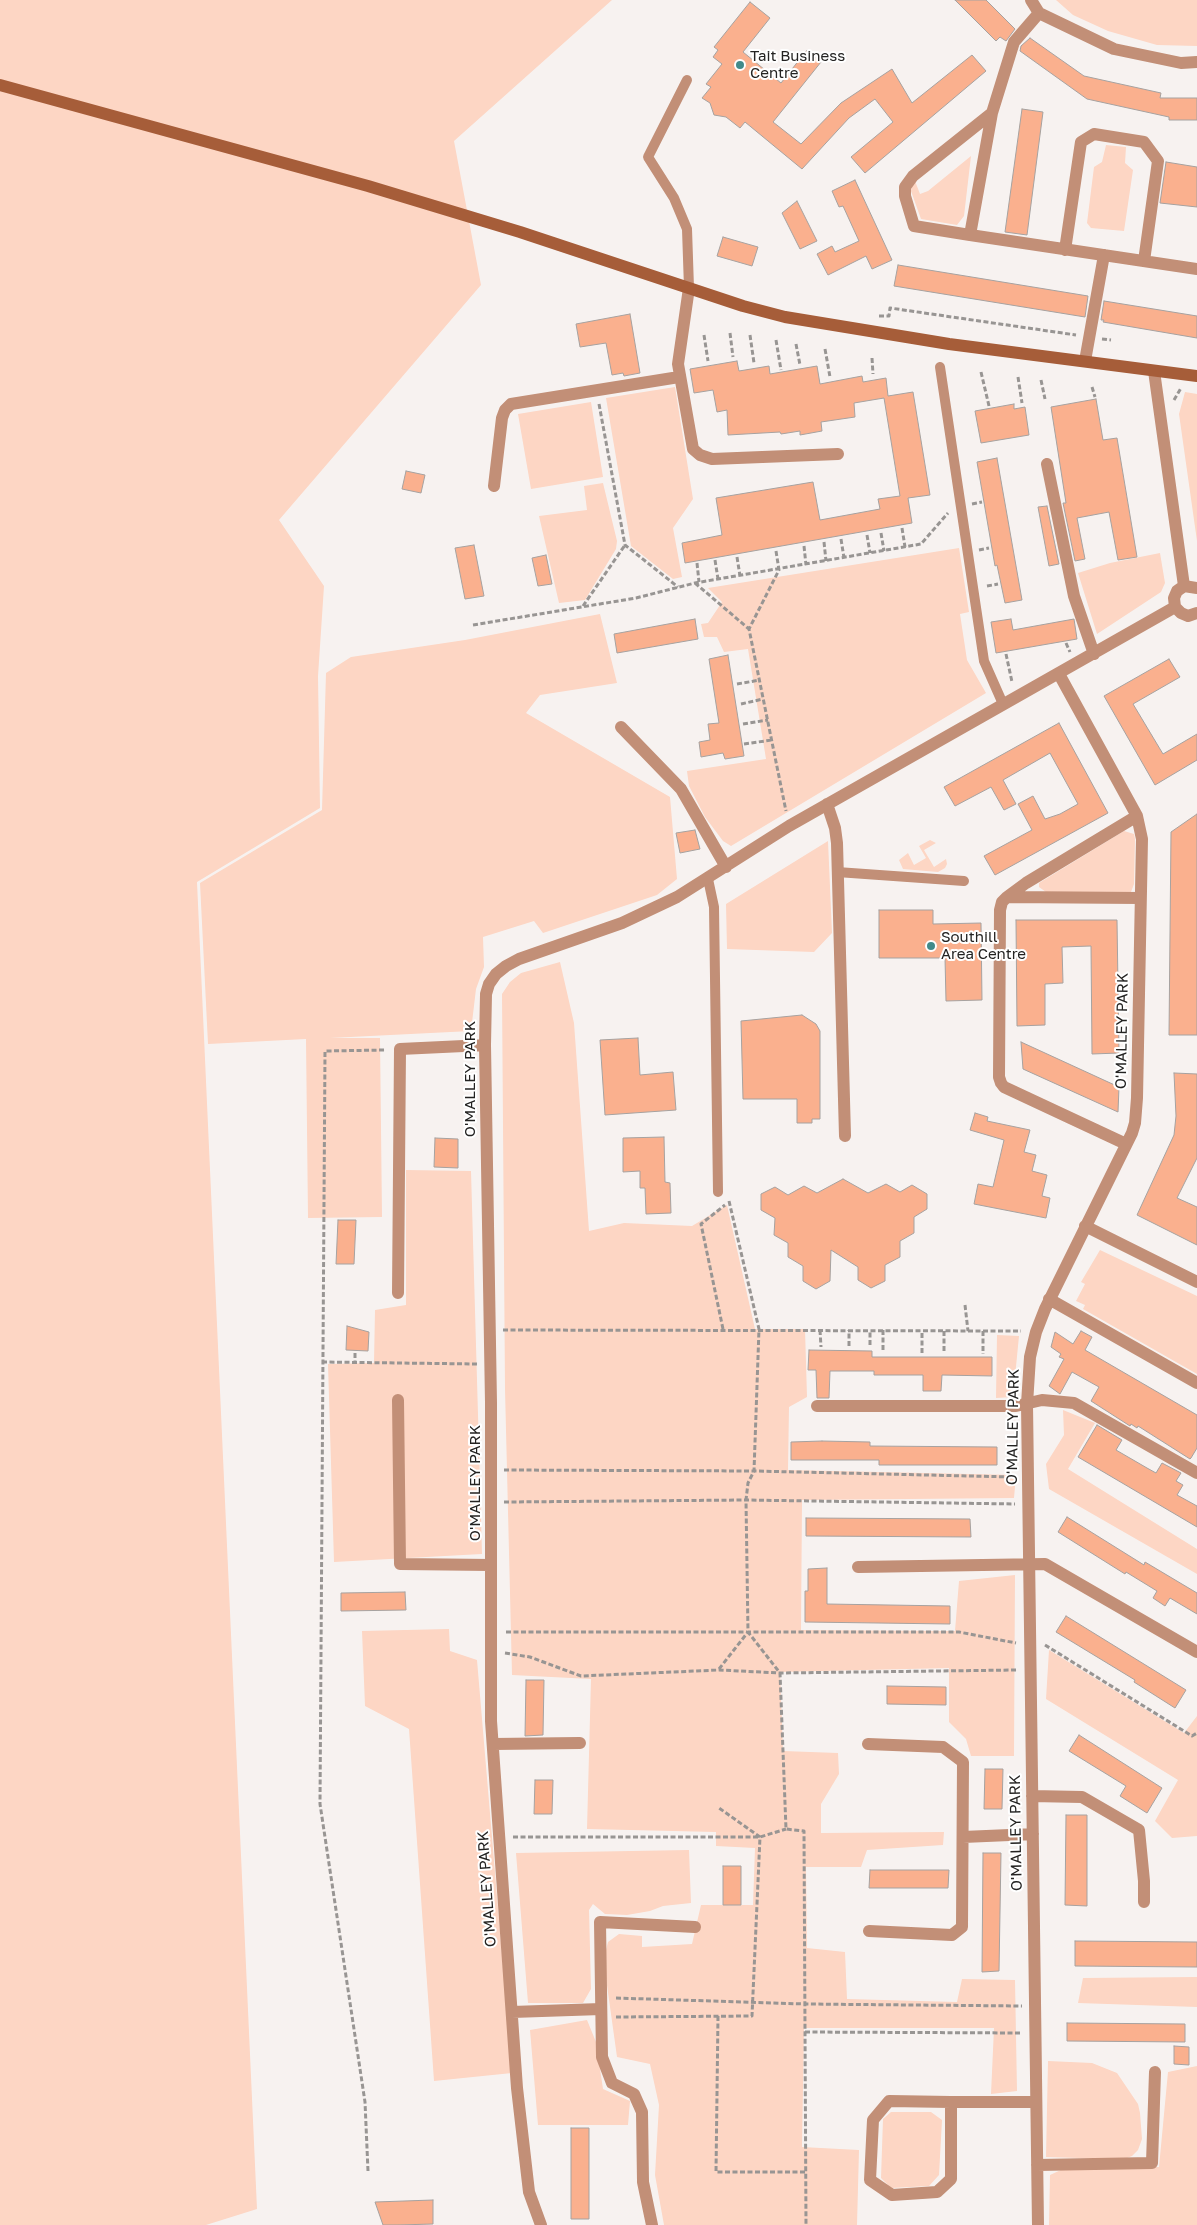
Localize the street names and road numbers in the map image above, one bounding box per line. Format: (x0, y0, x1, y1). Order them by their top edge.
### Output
street label: O'MALLEY PARK (1112, 973, 1132, 1089)
street label: O'MALLEY PARK (461, 1021, 479, 1137)
street label: O'MALLEY PARK (1003, 1369, 1023, 1485)
street label: O'MALLEY PARK (466, 1425, 484, 1541)
street label: O'MALLEY PARK (1006, 1775, 1026, 1891)
street label: O'MALLEY PARK (474, 1830, 500, 1948)

